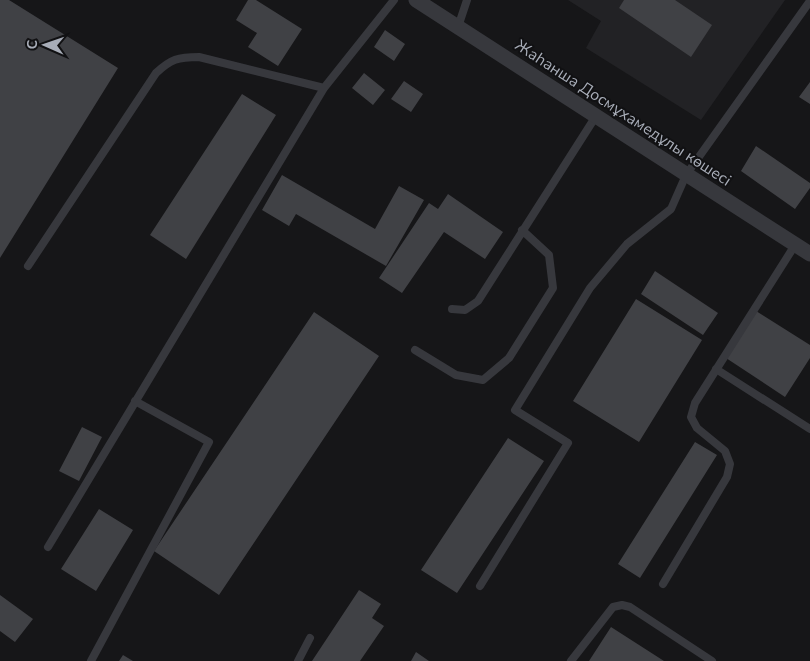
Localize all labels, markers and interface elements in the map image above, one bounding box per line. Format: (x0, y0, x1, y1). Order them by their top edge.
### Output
north arrow (20, 20, 70, 70)
street label: Жаһанша Досмұхамедұлы көшесі (511, 35, 735, 191)
text: С (23, 39, 42, 50)

